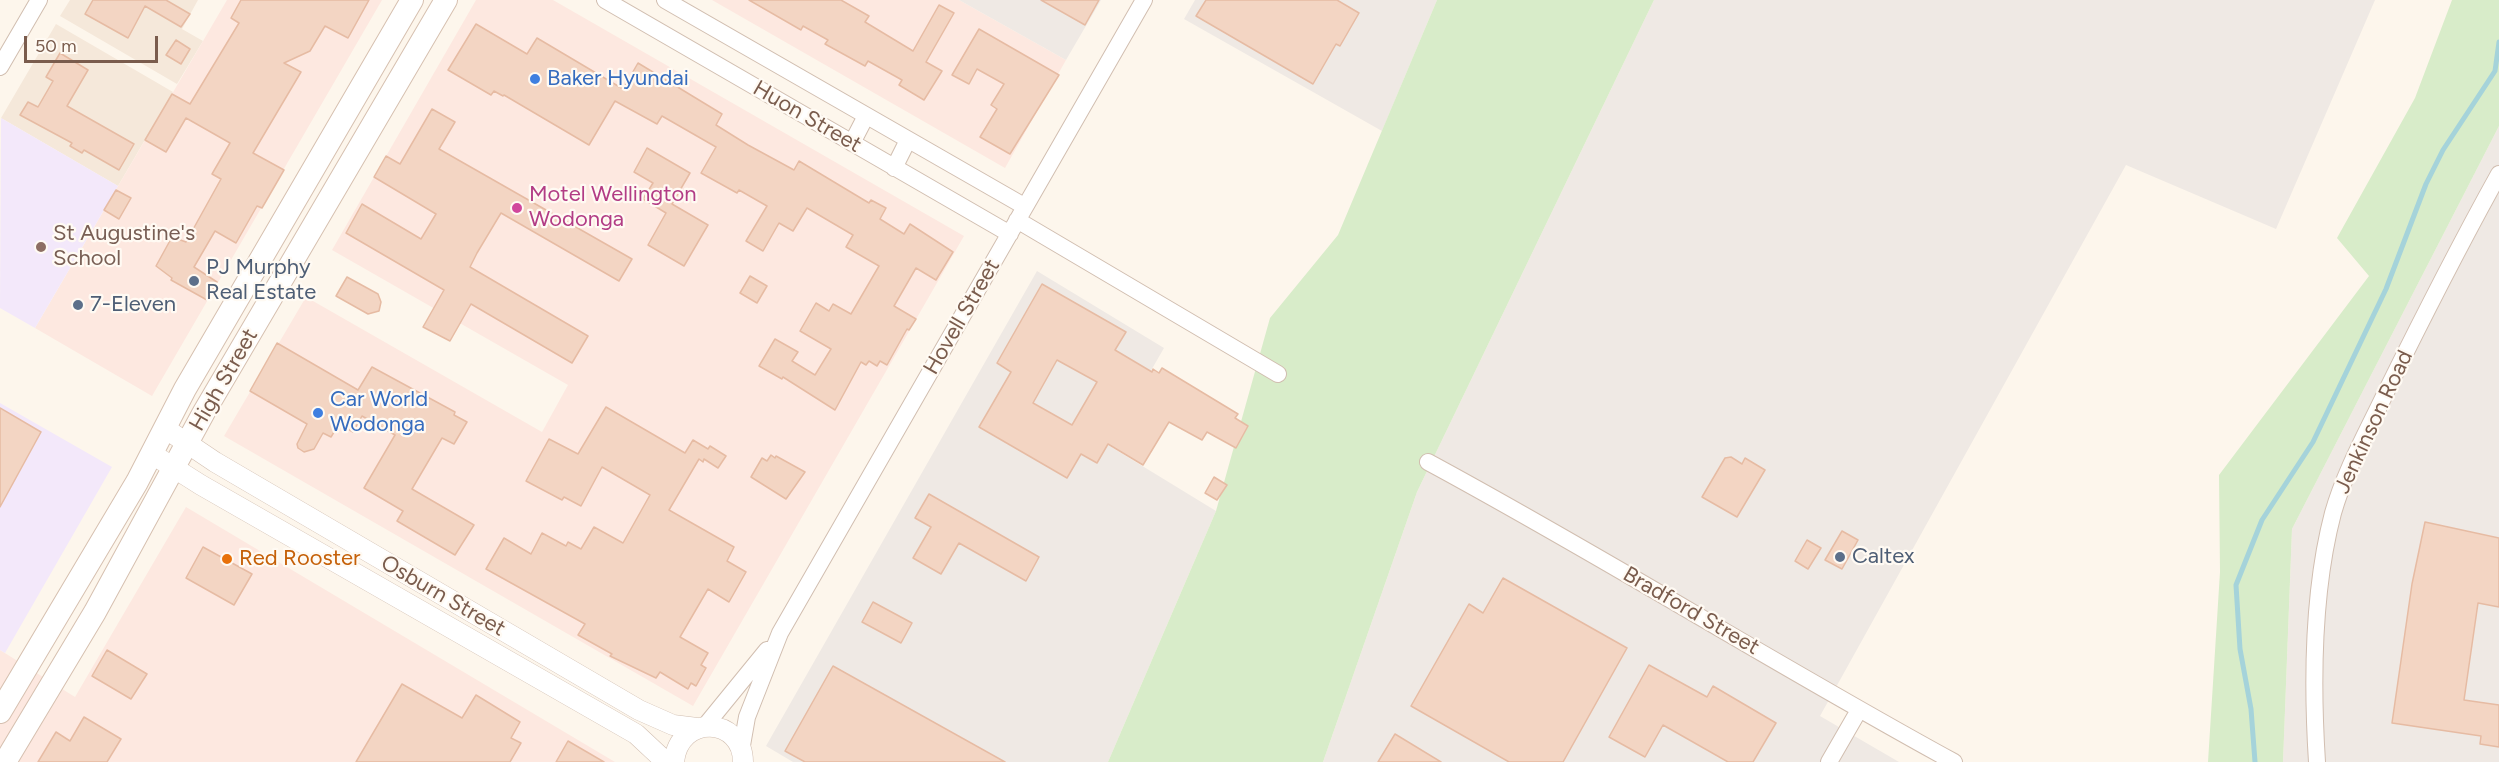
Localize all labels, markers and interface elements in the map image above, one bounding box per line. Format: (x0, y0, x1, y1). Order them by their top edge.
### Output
scale bar (27, 24, 160, 62)
text: 50 m (35, 35, 77, 57)
place label: Baker Hyundai (547, 66, 689, 92)
marker: Baker Hyundai (528, 72, 542, 86)
street label: Huon Street (748, 75, 866, 159)
place label: Motel Wellington Wodonga (529, 182, 696, 234)
marker: Motel Wellington Wodonga (510, 201, 524, 215)
place label: St Augustine's School (53, 221, 195, 272)
marker: St Augustine's School (34, 240, 48, 254)
place label: PJ Murphy Real Estate (206, 255, 316, 306)
street label: Hovell Street (918, 255, 1006, 379)
marker: PJ Murphy Real Estate (187, 274, 201, 288)
place label: 7-Eleven (90, 292, 176, 318)
marker: 7-Eleven (71, 298, 85, 312)
street label: High Street (184, 324, 264, 436)
street label: Jenkinson Road (2329, 346, 2419, 498)
place label: Car World Wodonga (330, 387, 428, 439)
marker: Car World Wodonga (311, 406, 325, 420)
place label: Caltex (1852, 544, 1915, 570)
place label: Red Rooster (239, 546, 360, 572)
street label: Osburn Street (376, 550, 510, 642)
marker: Caltex (1833, 550, 1847, 564)
marker: Red Rooster (220, 552, 234, 566)
street label: Bradford Street (1618, 561, 1764, 661)

